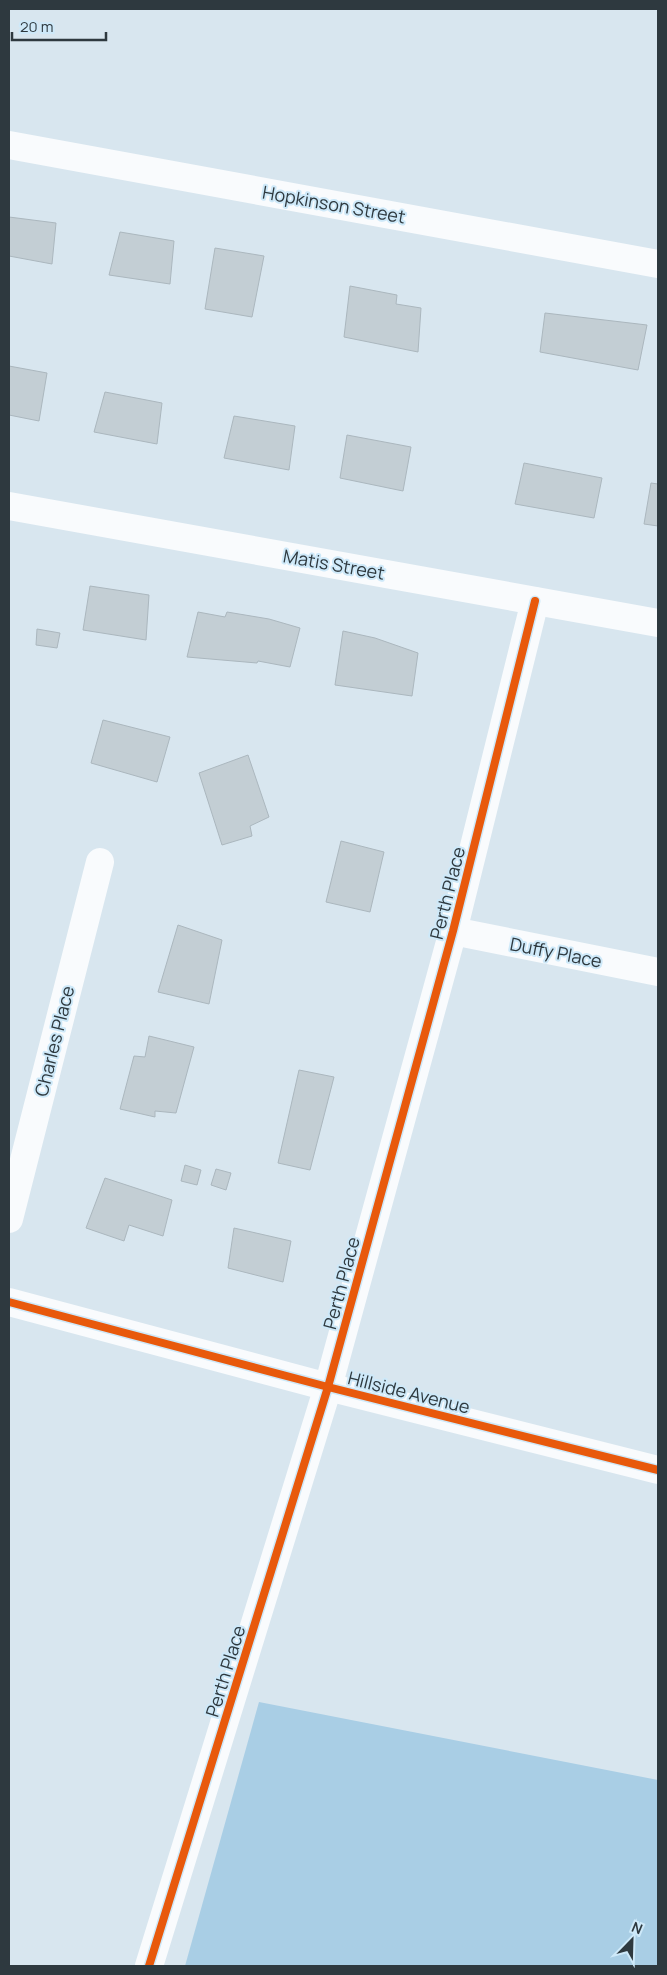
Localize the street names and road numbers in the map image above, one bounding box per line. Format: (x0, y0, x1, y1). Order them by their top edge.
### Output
street label: Hopkinson Street (261, 180, 407, 228)
street label: Matis Street (281, 543, 387, 585)
street label: Perth Place (424, 844, 470, 942)
street label: Duffy Place (508, 931, 604, 973)
street label: Charles Place (29, 983, 79, 1099)
street label: Perth Place (317, 1234, 365, 1332)
street label: Hillside Avenue (345, 1365, 473, 1419)
street label: Perth Place (200, 1622, 250, 1720)

